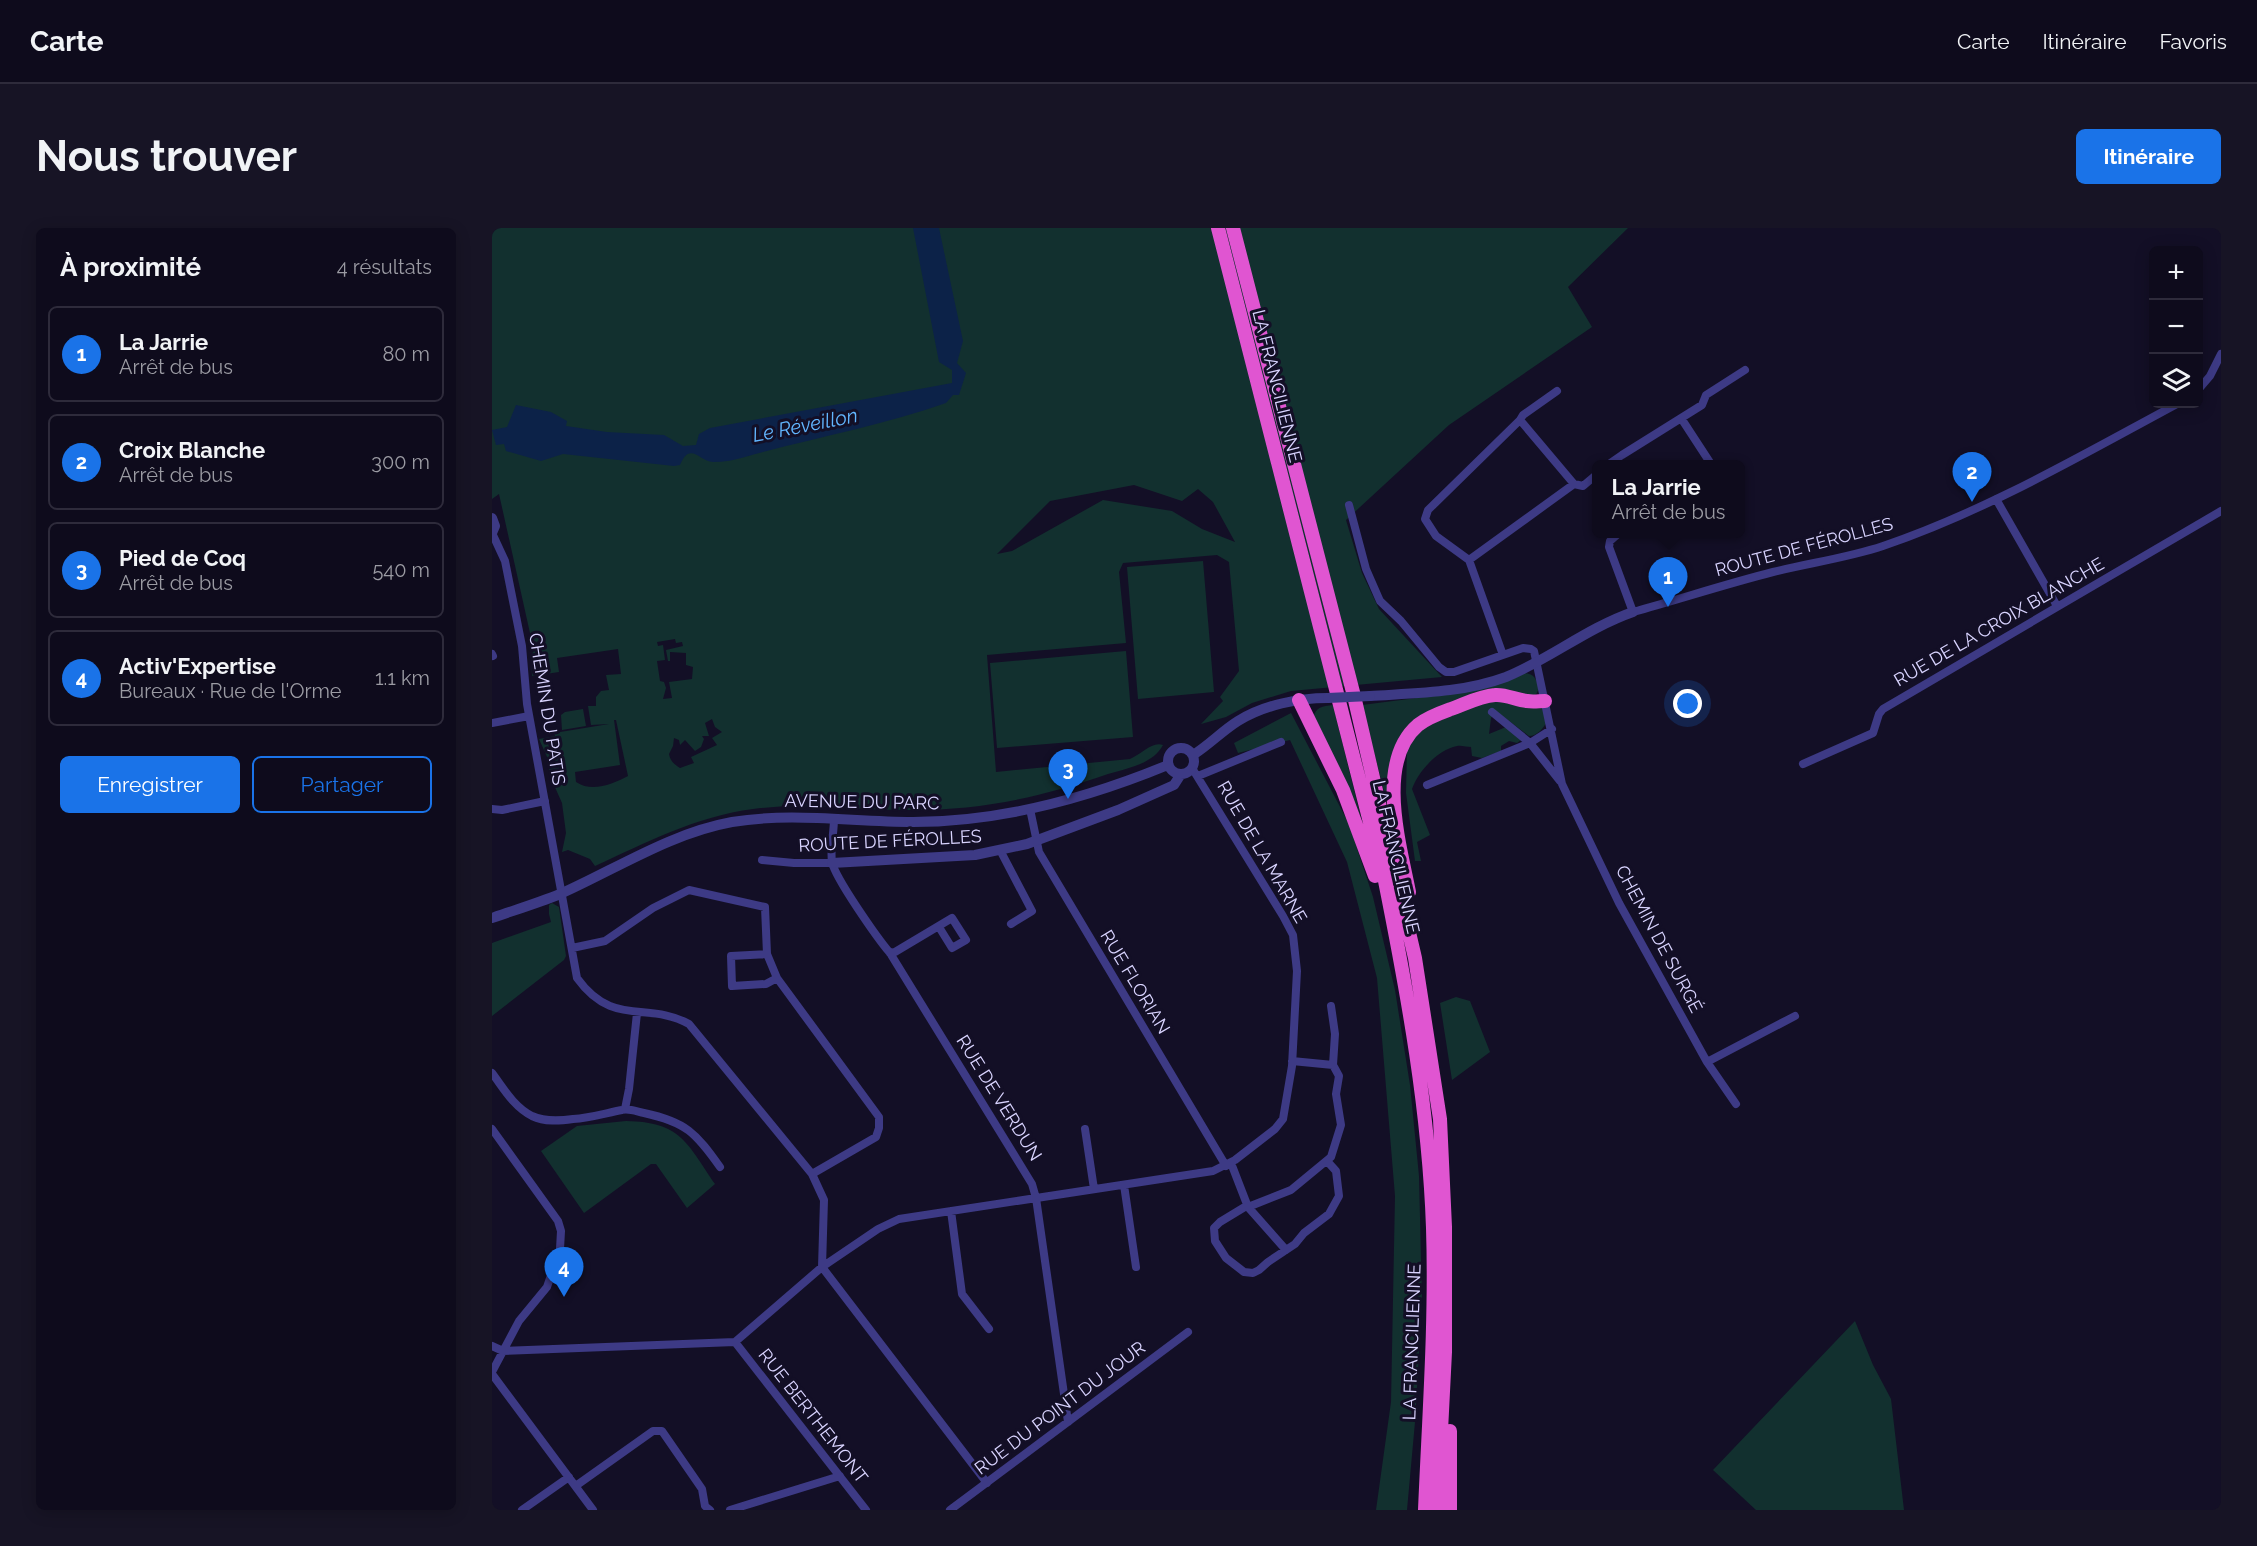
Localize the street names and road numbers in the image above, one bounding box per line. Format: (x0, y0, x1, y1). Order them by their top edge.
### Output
street label: LA FRANCILIENNE (1248, 307, 1307, 464)
street label: ROUTE DE FÉROLLES (1712, 512, 1895, 580)
street label: RUE DE LA CROIX BLANCHE (1890, 553, 2108, 690)
street label: CHEMIN DU PATIS (525, 631, 570, 787)
street label: RUE DE LA MARNE (1213, 777, 1312, 927)
street label: LA FRANCILIENNE (1369, 778, 1424, 936)
street label: AVENUE DU PARC (784, 790, 940, 813)
street label: ROUTE DE FÉROLLES (798, 824, 982, 856)
street label: CHEMIN DE SURGÉ (1612, 861, 1708, 1016)
street label: RUE FLORIAN (1096, 926, 1175, 1037)
street label: RUE DE VERDUN (952, 1031, 1046, 1164)
street label: LA FRANCILIENNE (1398, 1263, 1425, 1421)
street label: RUE DU POINT DU JOUR (970, 1336, 1149, 1479)
street label: RUE BERTHEMONT (754, 1344, 872, 1487)

